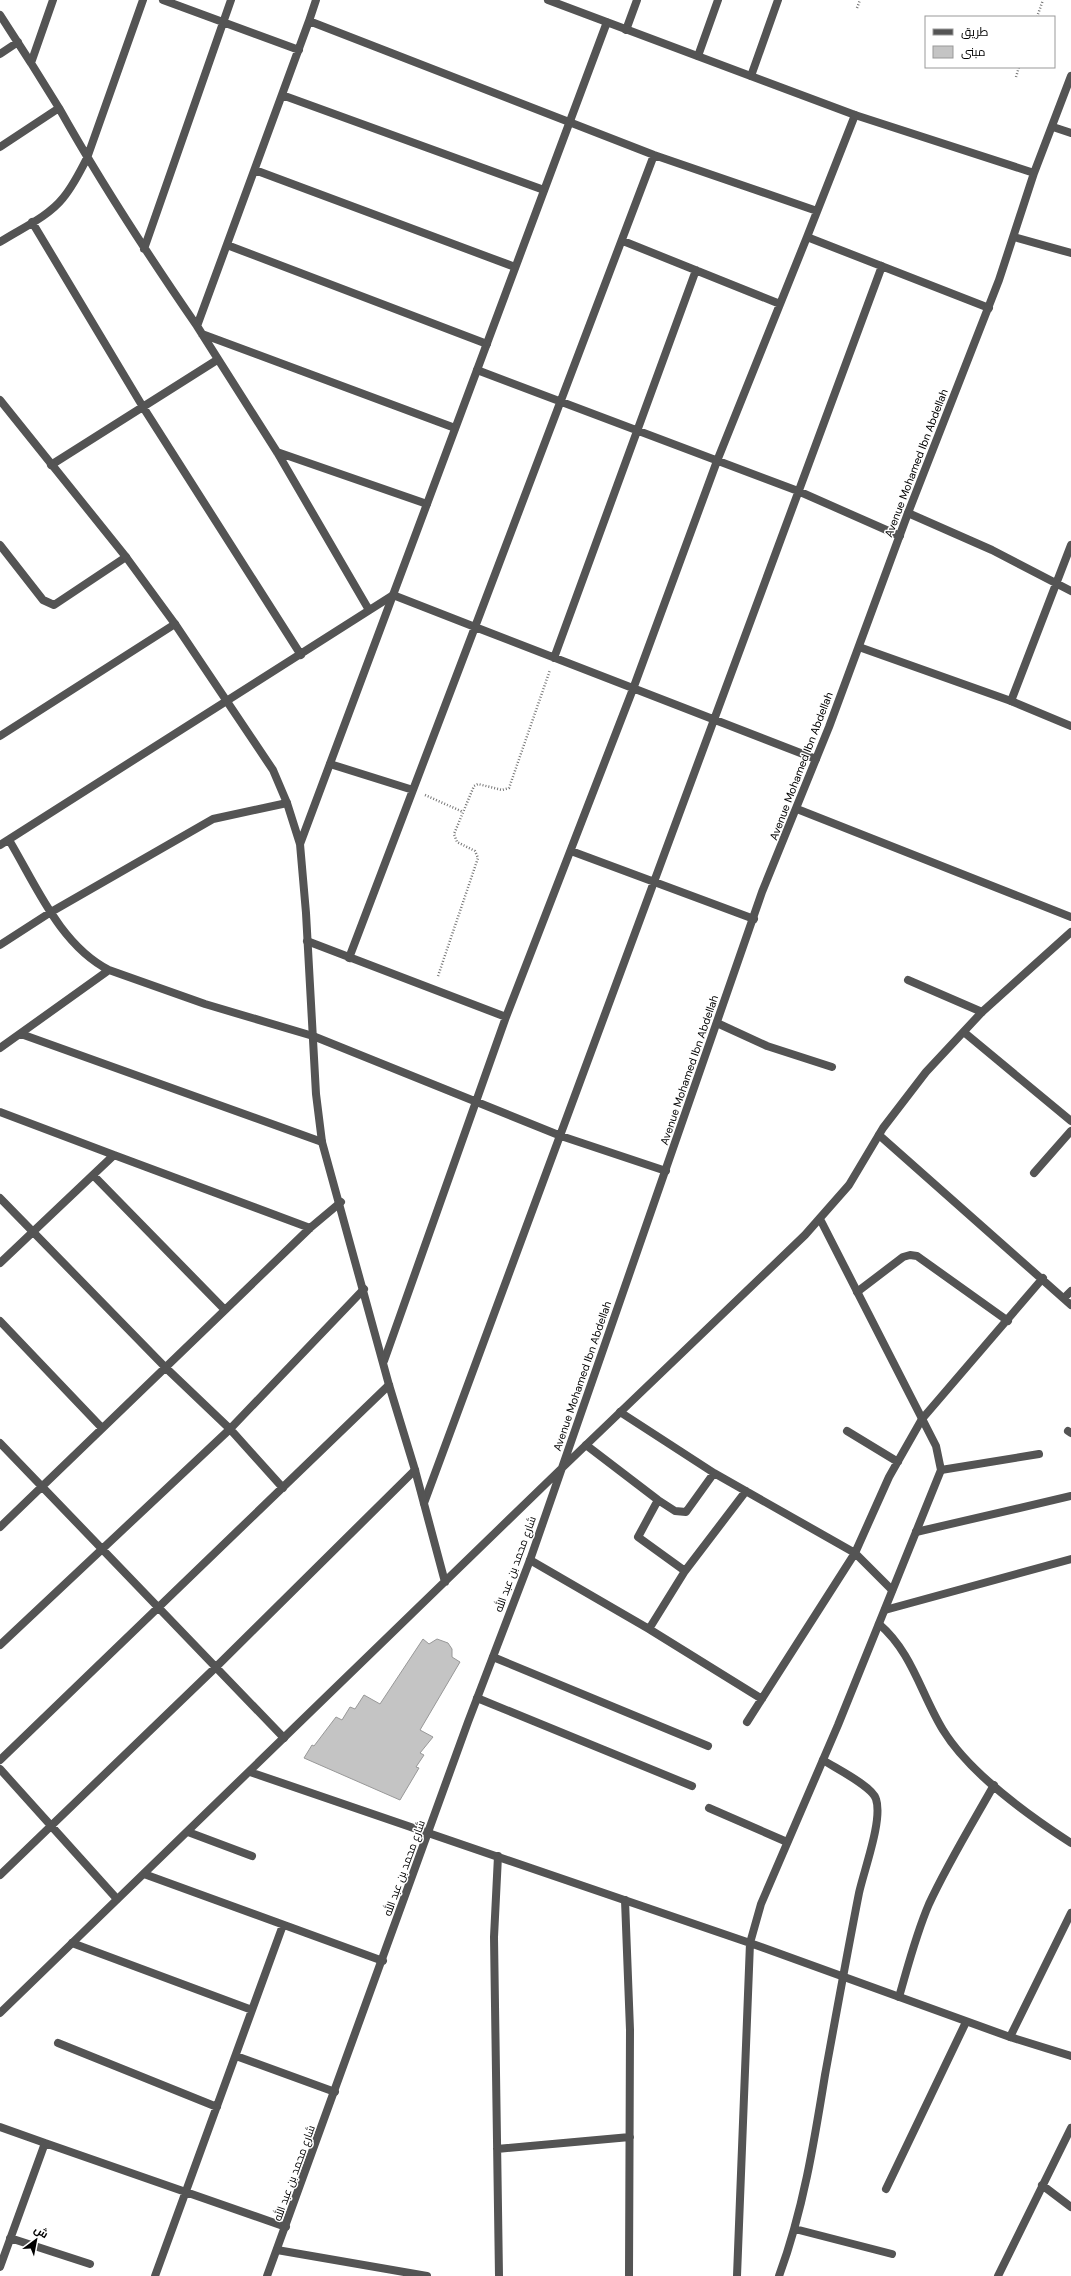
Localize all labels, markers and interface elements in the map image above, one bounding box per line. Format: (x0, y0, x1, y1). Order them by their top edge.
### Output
legend (925, 16, 1055, 68)
text: طريق (961, 24, 989, 40)
text: مبنى (961, 44, 986, 60)
street label: Avenue Mohamed Ibn Abdellah (881, 387, 951, 539)
street label: Avenue Mohamed Ibn Abdellah (766, 690, 836, 842)
street label: Avenue Mohamed Ibn Abdellah (657, 993, 721, 1147)
street label: Avenue Mohamed Ibn Abdellah (550, 1299, 614, 1453)
street label: شارع محمد بن عبد الله (490, 1514, 540, 1614)
street label: شارع محمد بن عبد الله (379, 1818, 429, 1918)
street label: شارع محمد بن عبد الله (269, 2123, 319, 2223)
north arrow (16, 2220, 56, 2260)
text: ش (32, 2222, 51, 2241)

